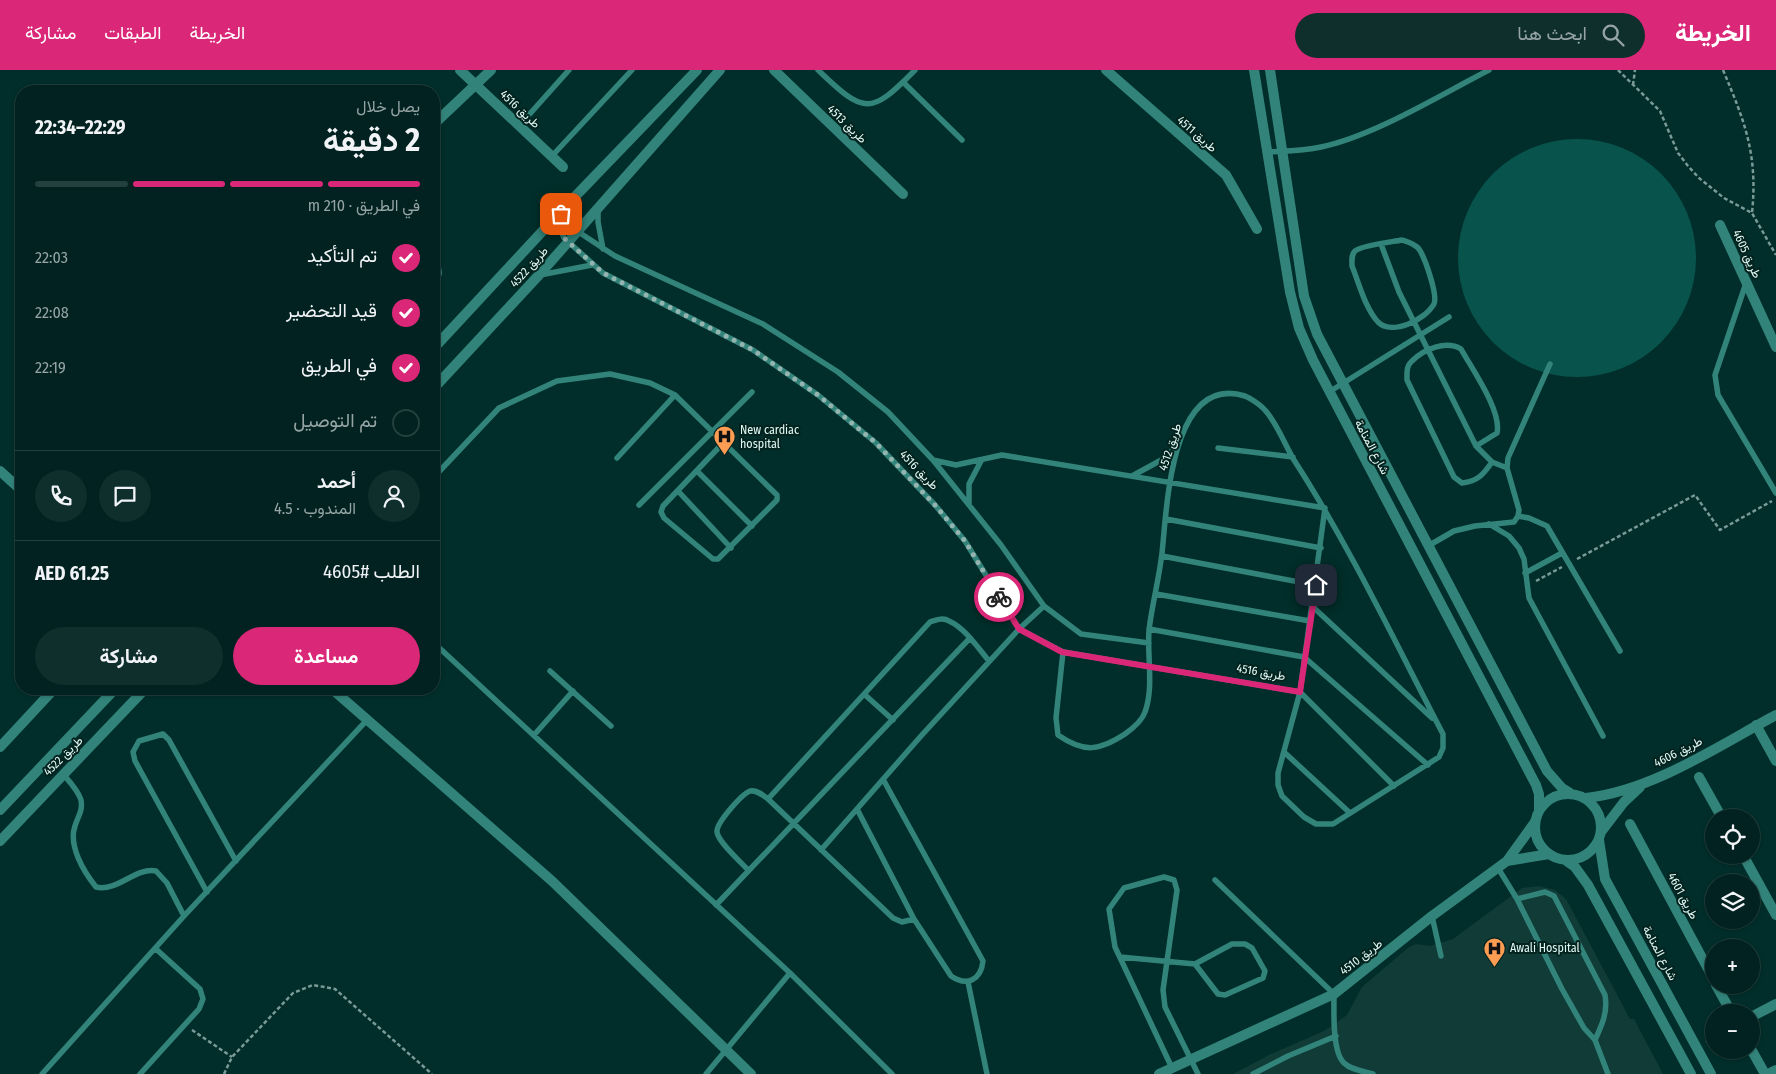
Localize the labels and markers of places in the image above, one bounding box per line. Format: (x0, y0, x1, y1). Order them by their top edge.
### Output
pin (540, 193, 582, 235)
place label: New cardiac hospital (740, 423, 799, 451)
hospital icon: New cardiac hospital (712, 425, 736, 456)
pin (1295, 564, 1337, 606)
hospital icon: Awali Hospital (1482, 936, 1506, 967)
place label: Awali Hospital (1510, 941, 1580, 955)

